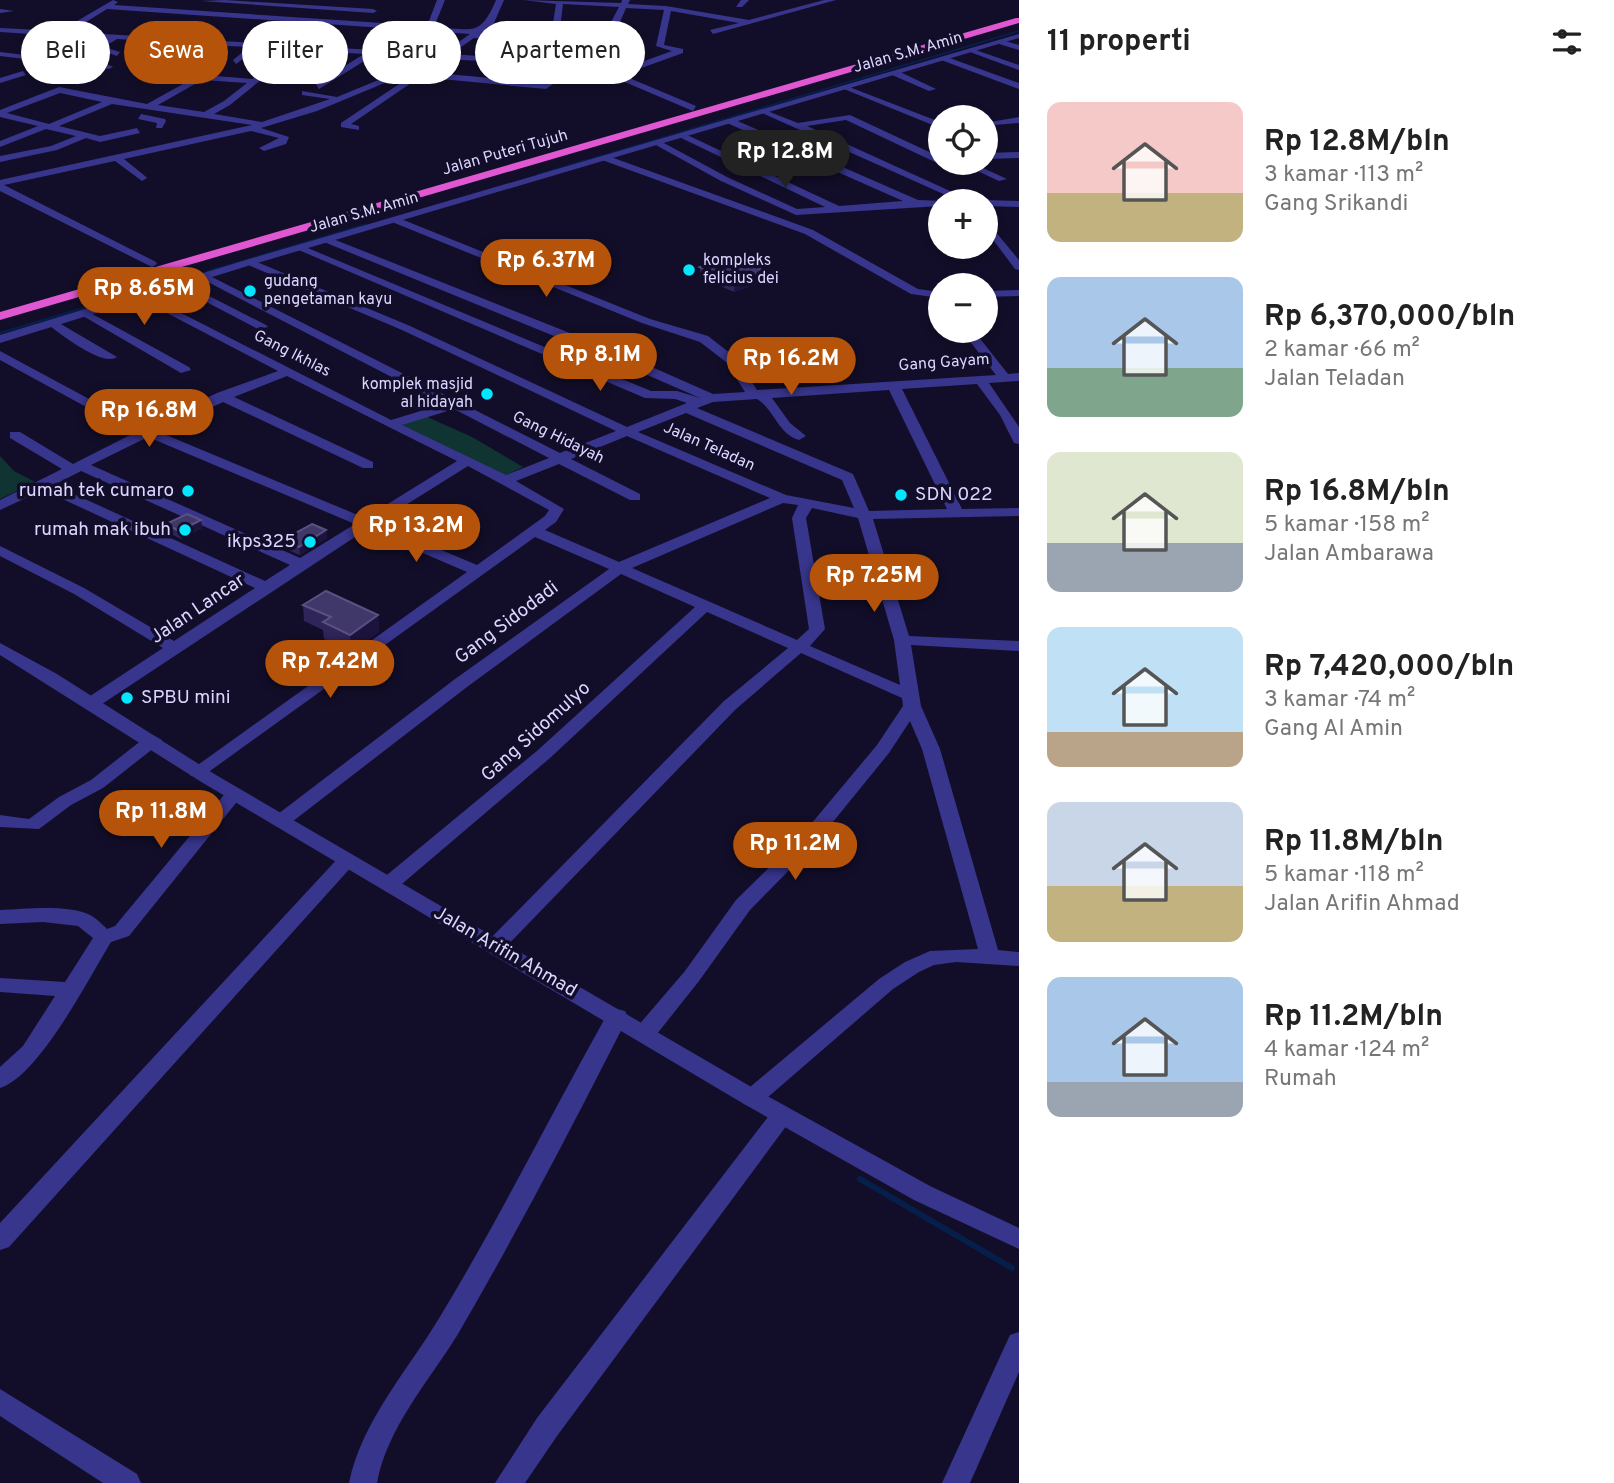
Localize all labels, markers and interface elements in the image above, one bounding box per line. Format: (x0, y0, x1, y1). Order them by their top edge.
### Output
chip: Beli (21, 21, 110, 84)
chip: Sewa (124, 21, 228, 84)
chip: Filter (242, 21, 348, 84)
chip: Baru (362, 21, 461, 84)
chip: Apartemen (475, 21, 645, 84)
icon: filters (1548, 23, 1586, 61)
text: 11 properti (1047, 24, 1191, 61)
street label: Jalan S.M. Amin (851, 28, 965, 78)
map controls (928, 105, 998, 343)
button: locate (928, 105, 998, 175)
text: Rp 12.8M/bln (1264, 124, 1450, 161)
street label: Jalan Puteri Tujuh (440, 125, 570, 181)
pin: Rp 12.8M (713, 130, 857, 190)
icon: home (1103, 130, 1187, 214)
text: Rp 12.8M (737, 138, 833, 167)
text: 3 kamar · 113 m² (1264, 161, 1423, 190)
street label: Jalan S.M. Amin (307, 188, 421, 238)
button: + (928, 189, 998, 259)
text: Gang Srikandi (1264, 190, 1408, 219)
pin: Rp 6.37M (474, 240, 618, 299)
text: Rp 6.37M (497, 247, 595, 276)
place label: kompleks felicius dei (703, 251, 779, 289)
marker: kompleks felicius dei (681, 262, 697, 278)
pin: Rp 8.65M (72, 268, 216, 327)
place label: gudang pengetaman kayu (264, 272, 392, 310)
button: − (928, 273, 998, 343)
text: Rp 8.65M (93, 275, 195, 304)
marker: gudang pengetaman kayu (242, 283, 258, 299)
text: Rp 6,370,000/bln (1264, 299, 1515, 336)
icon: home (1103, 305, 1187, 389)
street label: Gang Ikhlas (250, 326, 334, 382)
pin: Rp 8.1M (535, 334, 665, 393)
text: 2 kamar · 66 m² (1264, 336, 1420, 365)
pin: Rp 16.2M (719, 338, 863, 397)
text: Rp 8.1M (559, 341, 641, 370)
text: Rp 16.2M (743, 345, 839, 374)
street label: Gang Gayam (898, 350, 990, 376)
text: Jalan Teladan (1264, 365, 1405, 394)
place label: komplek masjid al hidayah (362, 375, 473, 413)
marker: komplek masjid al hidayah (479, 386, 495, 402)
pin: Rp 16.8M (77, 390, 221, 449)
text: Rp 16.8M (101, 397, 197, 426)
street label: Gang Hidayah (509, 407, 607, 469)
street label: Jalan Teladan (660, 418, 758, 476)
text: Rp 16.8M/bln (1264, 474, 1450, 511)
place label: rumah tek cumaro (19, 479, 174, 503)
icon: home (1103, 480, 1187, 564)
marker: rumah tek cumaro (180, 483, 196, 499)
place label: SDN 022 (915, 483, 993, 507)
marker: SDN 022 (893, 487, 909, 503)
pin: Rp 13.2M (344, 504, 488, 564)
text: 5 kamar · 158 m² (1264, 511, 1430, 540)
text: Rp 13.2M (368, 512, 464, 541)
place label: rumah mak ibuh (34, 518, 171, 542)
marker: rumah mak ibuh (177, 522, 193, 538)
place label: ikps325 (227, 530, 296, 554)
marker: ikps325 (302, 534, 318, 550)
text: Jalan Ambarawa (1264, 540, 1434, 569)
pin: Rp 7.25M (802, 554, 946, 614)
text: Rp 7.25M (826, 562, 922, 591)
street label: Jalan Lancar (146, 568, 251, 650)
street label: Gang Sidodadi (450, 576, 564, 670)
pin: Rp 7.42M (258, 640, 402, 700)
text: Rp 7.42M (281, 648, 379, 677)
text: Rp 7,420,000/bln (1264, 649, 1514, 686)
icon: home (1103, 655, 1187, 739)
street label: Gang Sidomulyo (476, 677, 596, 787)
place label: SPBU mini (141, 686, 231, 710)
text: 3 kamar · 74 m² (1264, 686, 1415, 715)
marker: SPBU mini (119, 690, 135, 706)
text: Gang Al Amin (1264, 715, 1403, 744)
pin: Rp 11.8M (89, 790, 233, 850)
text: Rp 11.8M (115, 798, 207, 827)
pin: Rp 11.2M (723, 822, 867, 882)
text: Rp 11.8M/bln (1264, 824, 1444, 861)
text: Rp 11.2M (749, 830, 841, 859)
icon: home (1103, 830, 1187, 914)
text: 5 kamar · 118 m² (1264, 861, 1424, 890)
text: Jalan Arifin Ahmad (1264, 890, 1460, 919)
street label: Jalan Arifin Ahmad (429, 901, 581, 1003)
text: Rp 11.2M/bln (1264, 999, 1443, 1036)
icon: home (1103, 1005, 1187, 1089)
text: 4 kamar · 124 m² (1264, 1036, 1429, 1065)
text: Rumah (1264, 1065, 1337, 1094)

